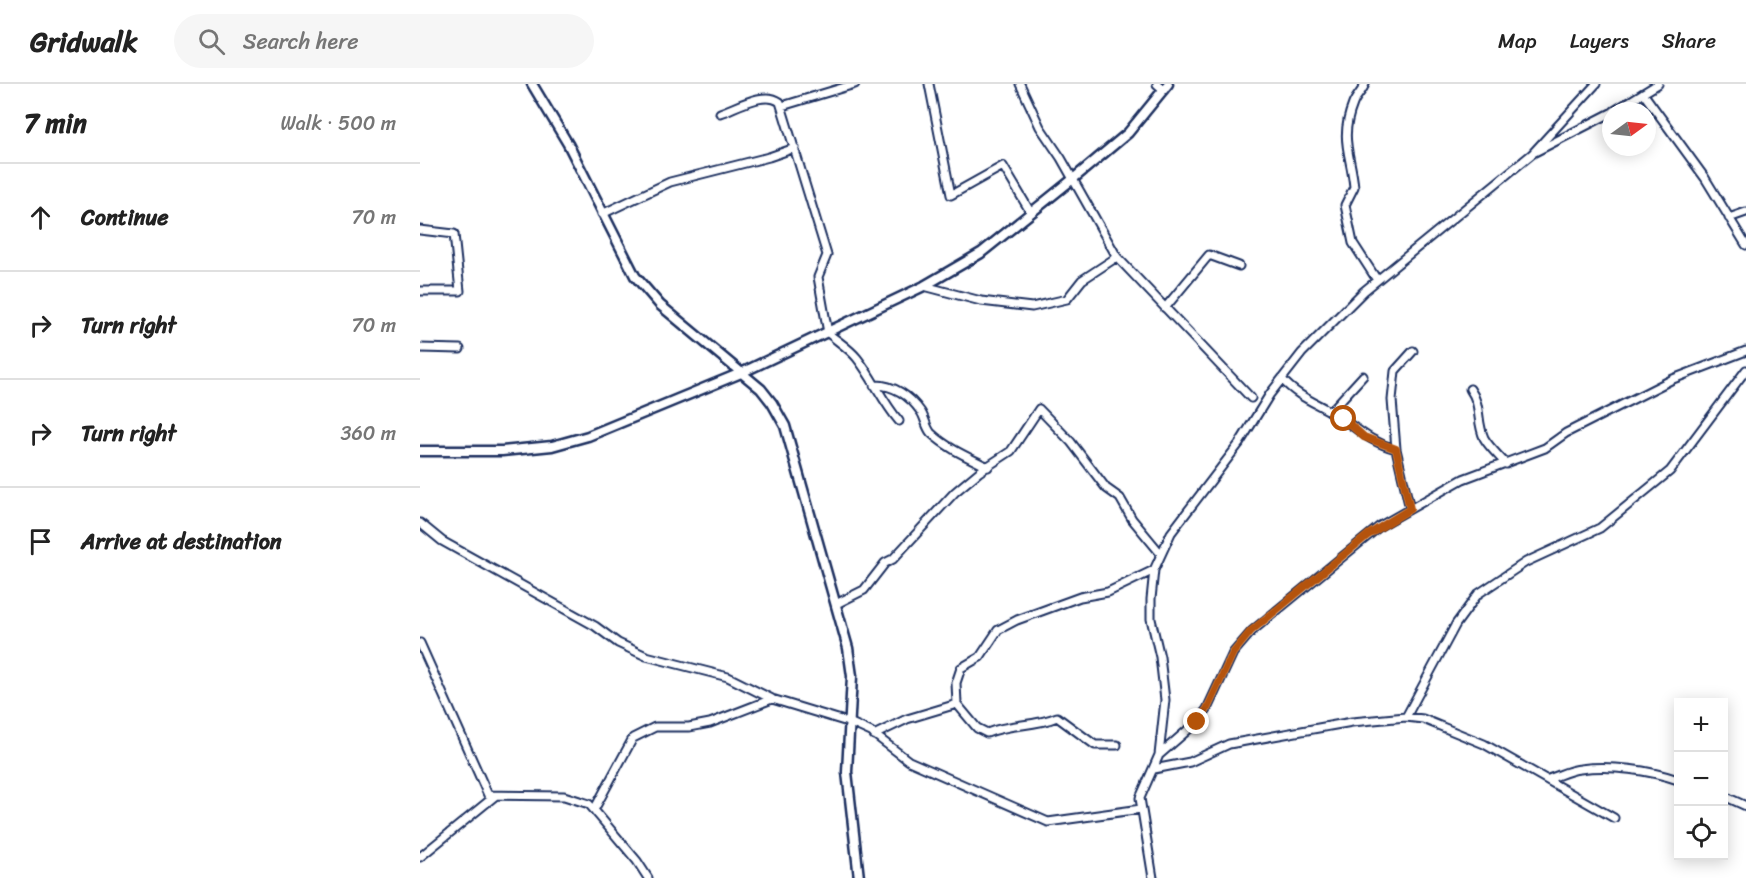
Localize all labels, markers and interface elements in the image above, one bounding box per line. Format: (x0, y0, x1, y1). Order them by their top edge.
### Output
search box (174, 14, 594, 68)
text: Gridwalk (30, 17, 138, 66)
text: Search here (243, 22, 359, 61)
text: Map (1498, 22, 1537, 60)
text: Layers (1570, 22, 1629, 60)
text: Share (1662, 22, 1716, 60)
icon: search (195, 25, 228, 58)
text: 7 min (24, 100, 87, 146)
north arrow (1602, 102, 1656, 156)
text: Walk · 500 m (280, 106, 396, 141)
text: Continue (81, 198, 169, 237)
text: 70 m (351, 200, 396, 235)
icon: ahead (24, 201, 57, 234)
text: Turn right (81, 306, 176, 345)
text: 70 m (351, 308, 396, 343)
icon: right (24, 309, 57, 342)
route start (1330, 405, 1356, 431)
text: Turn right (81, 414, 176, 453)
text: 360 m (340, 416, 396, 451)
icon: right (24, 417, 57, 450)
text: Arrive at destination (81, 522, 282, 561)
icon: arrive (24, 525, 57, 558)
map controls (1674, 698, 1728, 860)
button: + (1674, 698, 1728, 752)
route end (1183, 708, 1209, 734)
button: − (1674, 752, 1728, 806)
button: locate (1674, 806, 1728, 860)

